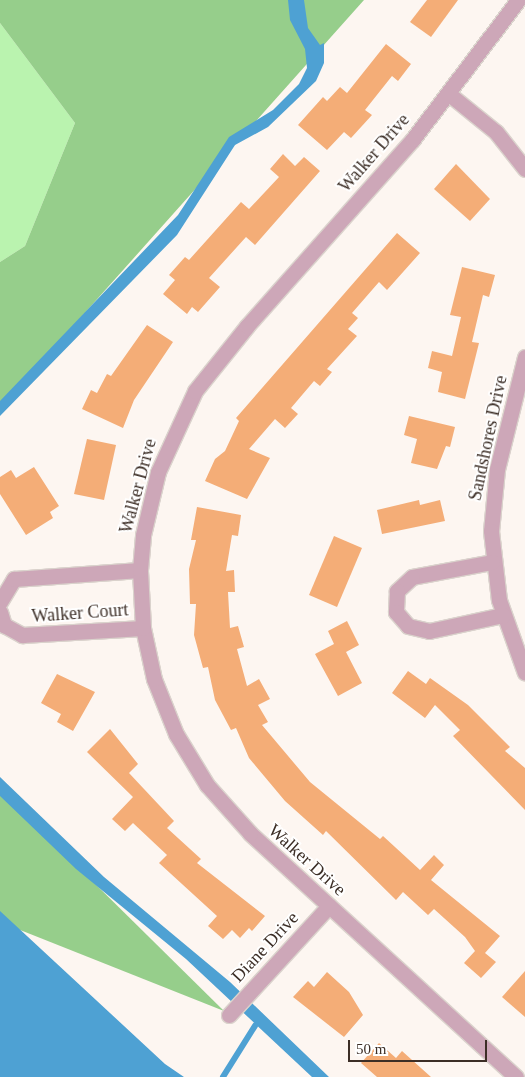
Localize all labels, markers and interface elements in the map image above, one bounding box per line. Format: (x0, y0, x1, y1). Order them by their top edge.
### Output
street label: Walker Drive (334, 109, 414, 197)
street label: Sandshores Drive (464, 373, 512, 503)
street label: Walker Drive (115, 436, 161, 536)
street label: Walker Court (31, 599, 129, 627)
street label: Walker Drive (264, 820, 350, 900)
street label: Diane Drive (227, 907, 303, 987)
scale bar (350, 1030, 489, 1062)
text: 50 m (356, 1041, 386, 1057)

